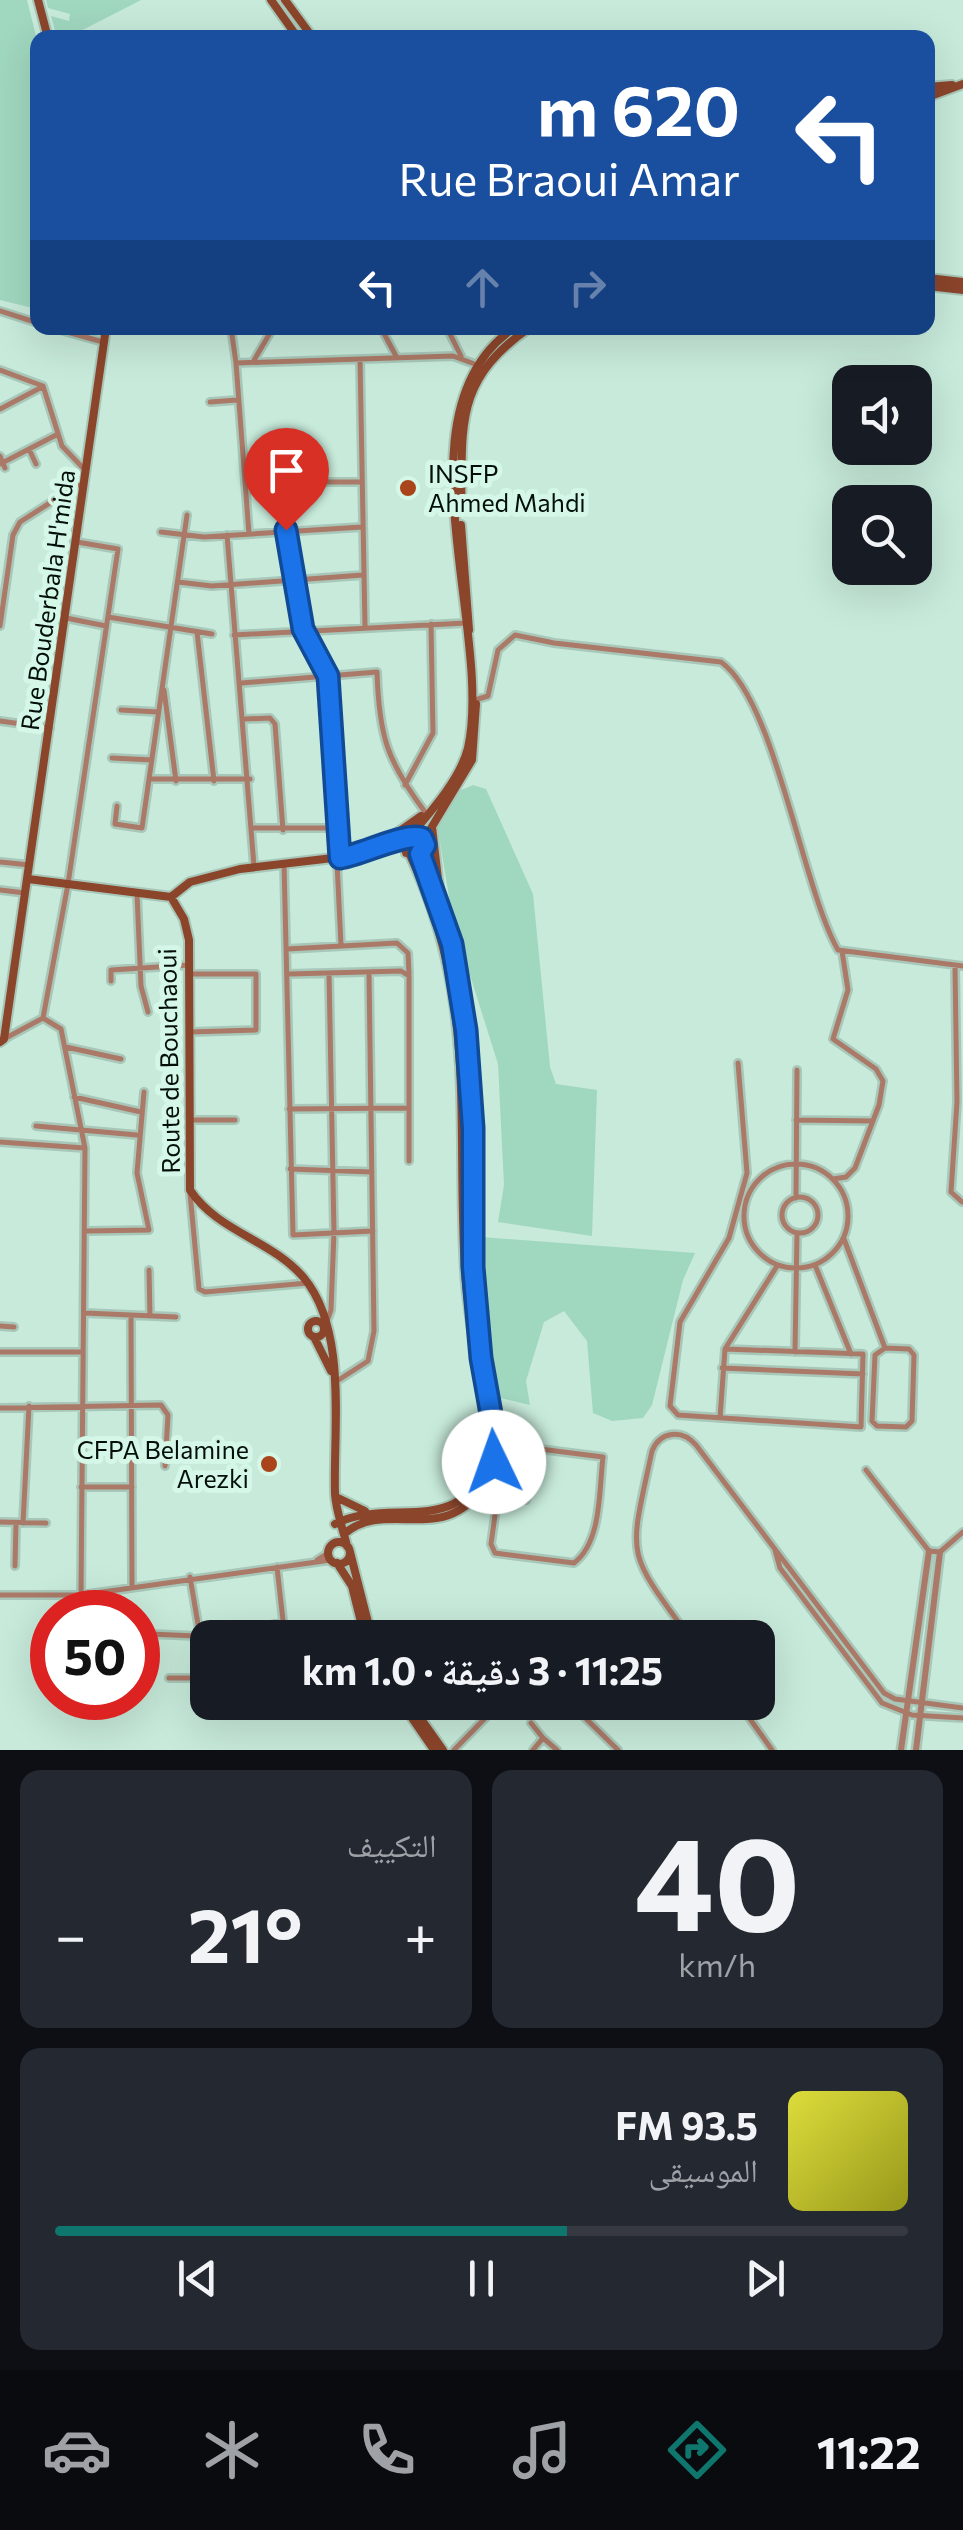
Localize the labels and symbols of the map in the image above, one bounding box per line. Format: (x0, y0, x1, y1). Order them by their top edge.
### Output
pin (244, 428, 329, 531)
place label: INSFP Ahmed Mahdi (428, 458, 586, 517)
street label: Rue Bouderbala H'mida (14, 468, 80, 732)
marker: INSFP Ahmed Mahdi (397, 477, 419, 499)
street label: Route de Bouchaoui (151, 948, 185, 1174)
position arrow (442, 1410, 546, 1514)
place label: CFPA Belamine Arezki (77, 1434, 249, 1493)
marker: CFPA Belamine Arezki (258, 1453, 280, 1475)
speed limit sign: 50 (30, 1590, 160, 1720)

